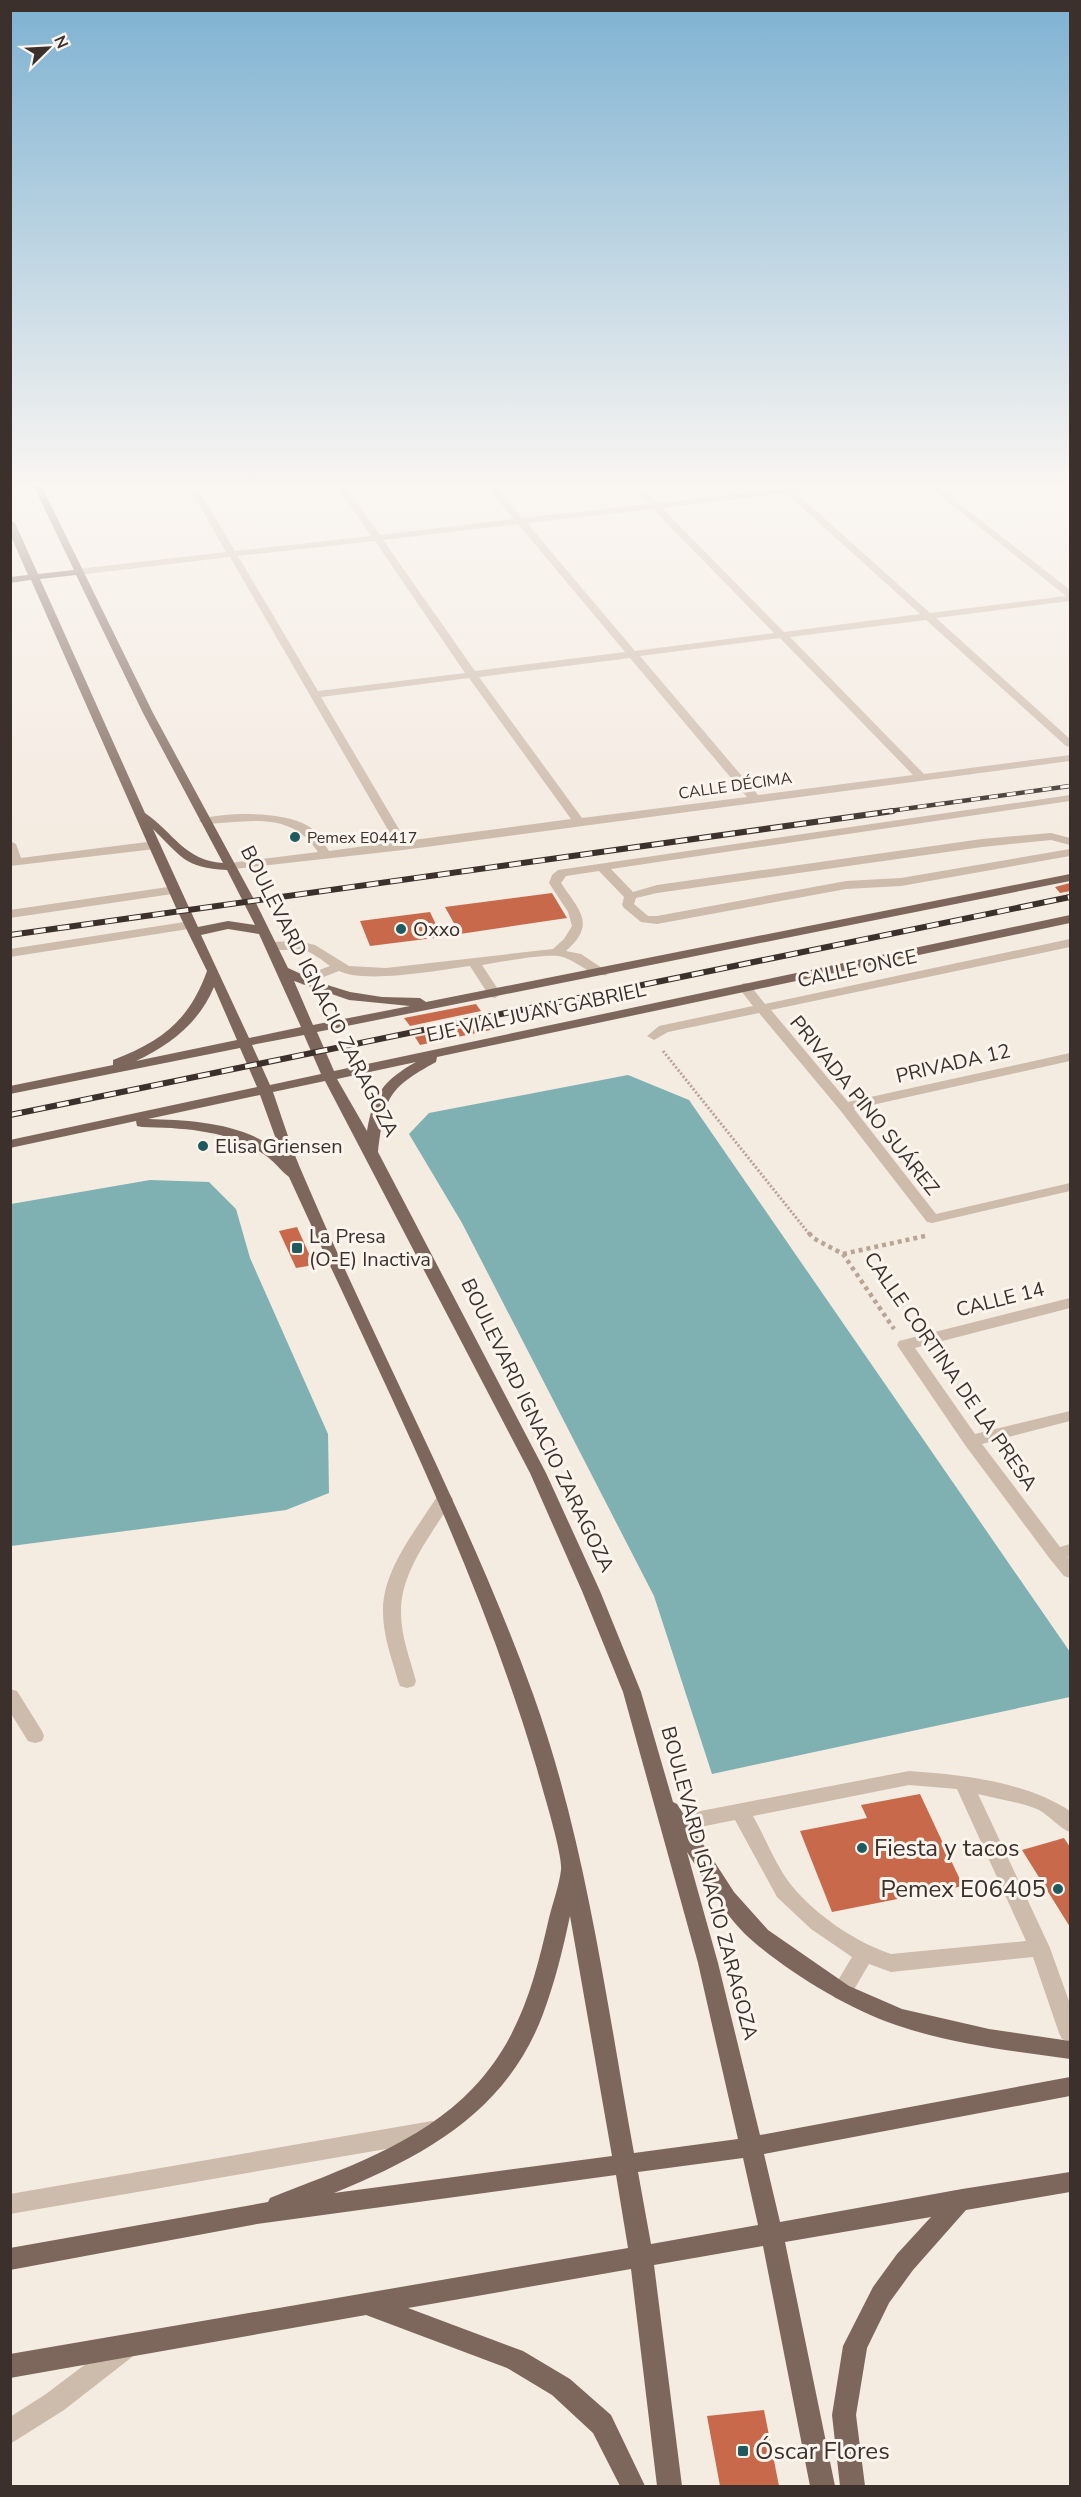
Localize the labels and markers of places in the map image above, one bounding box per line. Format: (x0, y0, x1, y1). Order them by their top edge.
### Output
place label: Pemex E04417 (307, 827, 417, 849)
marker: Pemex E04417 (288, 830, 302, 844)
place label: Oxxo (413, 916, 460, 943)
marker: Oxxo (394, 922, 408, 936)
place label: Elisa Griensen (215, 1133, 343, 1160)
marker: Elisa Griensen (196, 1139, 210, 1153)
place label: La Presa (O-E) Inactiva (309, 1223, 431, 1273)
marker: La Presa (O-E) Inactiva (290, 1241, 304, 1255)
place label: Fiesta y tacos (874, 1832, 1020, 1864)
marker: Fiesta y tacos (855, 1841, 869, 1855)
place label: Pemex E06405 (881, 1873, 1046, 1905)
marker: Pemex E06405 (1051, 1882, 1065, 1896)
place label: Óscar Flores (755, 2435, 890, 2467)
marker: Óscar Flores (736, 2444, 750, 2458)

